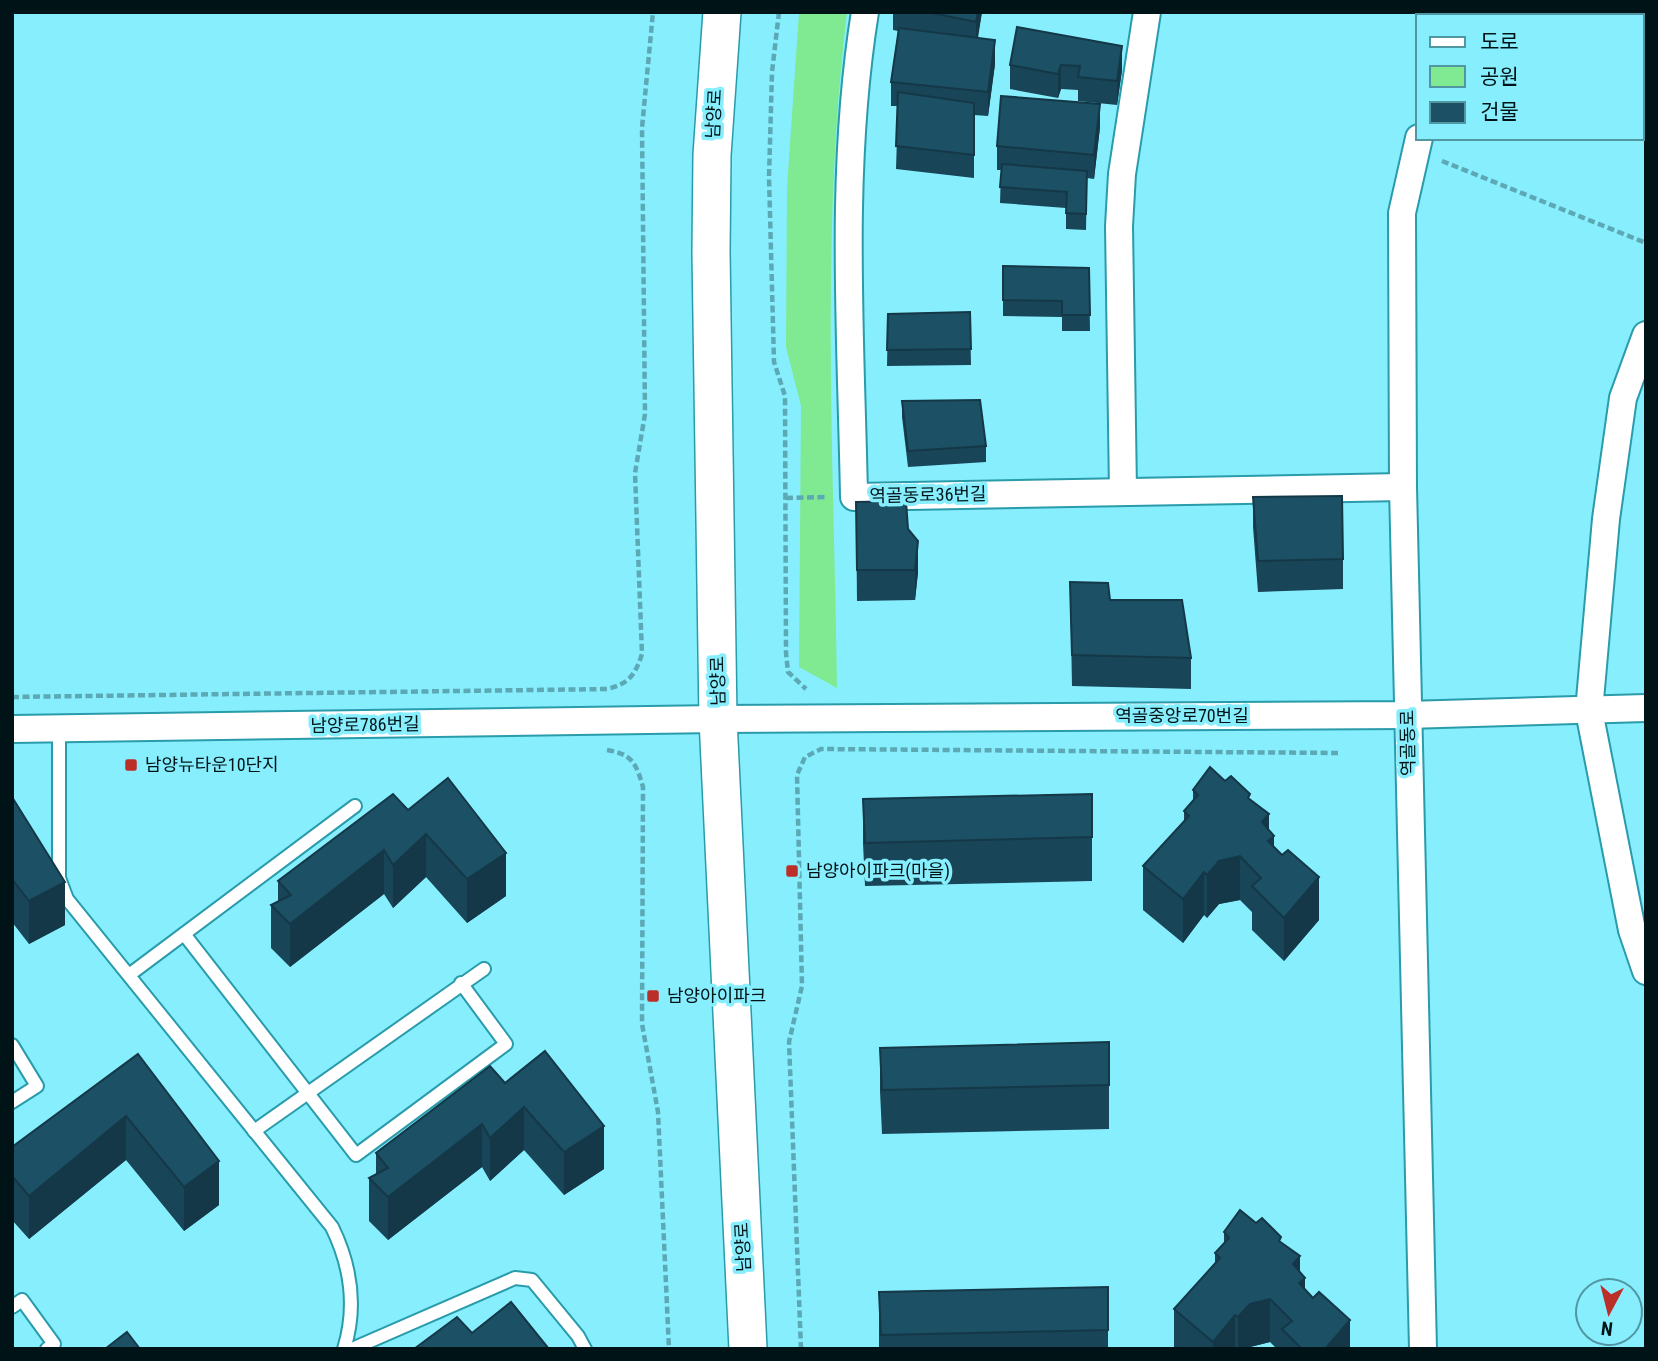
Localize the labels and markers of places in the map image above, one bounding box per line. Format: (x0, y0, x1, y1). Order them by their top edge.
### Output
place label: 남양뉴타운10단지 (145, 754, 279, 775)
marker: 남양뉴타운10단지 (123, 757, 139, 773)
place label: 남양아이파크(마을) (806, 860, 950, 882)
marker: 남양아이파크(마을) (784, 863, 800, 879)
place label: 남양아이파크 (667, 985, 766, 1006)
marker: 남양아이파크 (645, 988, 661, 1004)

